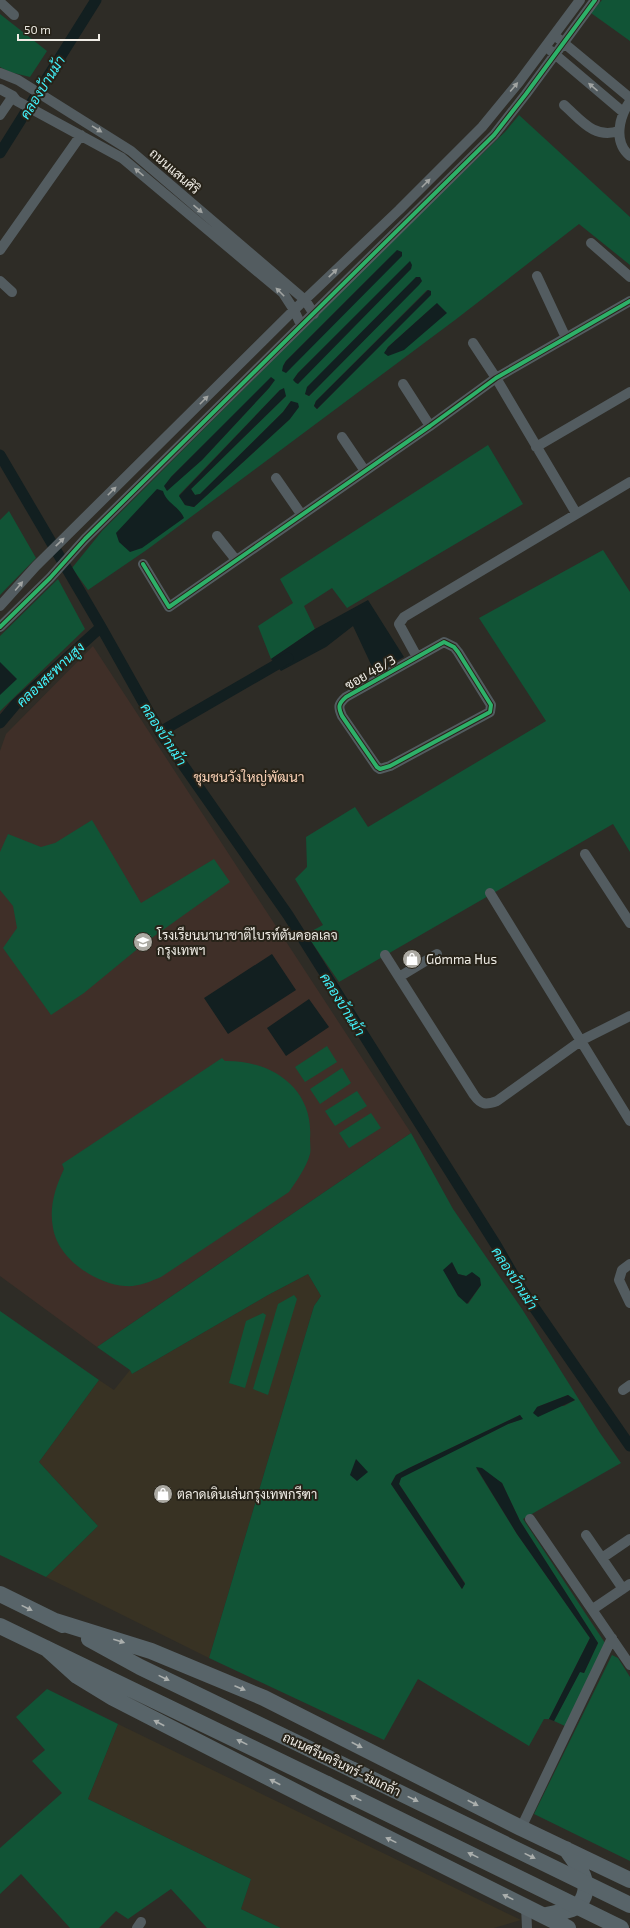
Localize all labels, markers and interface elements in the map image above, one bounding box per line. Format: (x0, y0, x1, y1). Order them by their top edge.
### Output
scale bar (18, 16, 99, 42)
text: 50 m (24, 22, 51, 36)
water label: คลองบ้านม้า (16, 52, 68, 122)
one-way arrow (510, 82, 519, 93)
one-way arrow (588, 82, 598, 91)
one-way arrow (91, 125, 102, 133)
street label: ถนนแสนศิริ (147, 145, 203, 197)
one-way arrow (133, 167, 144, 176)
one-way arrow (422, 178, 431, 188)
one-way arrow (194, 204, 203, 213)
one-way arrow (328, 268, 338, 278)
one-way arrow (275, 287, 285, 297)
one-way arrow (199, 395, 209, 405)
one-way arrow (107, 486, 117, 496)
one-way arrow (55, 537, 65, 547)
one-way arrow (14, 581, 23, 592)
water label: คลองสะพานสูง (12, 638, 89, 711)
street label: ซอย 48/3 (342, 651, 398, 693)
water label: คลองบ้านม้า (137, 699, 191, 769)
district label: ชุมชนวังใหญ่พัฒนา (193, 768, 305, 787)
place label: โรงเรียนนานาชาติไบรท์ตันคอลเลจ กรุงเทพฯ (156, 926, 338, 960)
school or university icon: โรงเรียนนานาชาติไบรท์ตันคอลเลจ กรุงเทพฯ (132, 931, 154, 953)
shop icon: Gømma Hus (401, 948, 423, 970)
place label: Gømma Hus (426, 951, 497, 967)
water label: คลองบ้านม้า (317, 969, 369, 1039)
water label: คลองบ้านม้า (488, 1243, 542, 1313)
shop icon: ตลาดเดินเล่นกรุงเทพกรีฑา (152, 1483, 174, 1505)
place label: ตลาดเดินเล่นกรุงเทพกรีฑา (177, 1485, 317, 1504)
one-way arrow (22, 1604, 33, 1611)
one-way arrow (113, 1638, 125, 1644)
one-way arrow (158, 1675, 169, 1681)
one-way arrow (234, 1685, 245, 1691)
one-way arrow (153, 1720, 165, 1726)
street label: ถนนศรีนครินทร์-ร่มเกล้า (280, 1728, 404, 1800)
one-way arrow (236, 1739, 247, 1746)
one-way arrow (351, 1742, 362, 1748)
one-way arrow (269, 1779, 281, 1785)
one-way arrow (350, 1795, 362, 1801)
one-way arrow (407, 1796, 419, 1802)
one-way arrow (467, 1800, 478, 1807)
one-way arrow (386, 1837, 397, 1843)
one-way arrow (467, 1852, 479, 1858)
one-way arrow (524, 1853, 535, 1859)
one-way arrow (502, 1894, 514, 1901)

